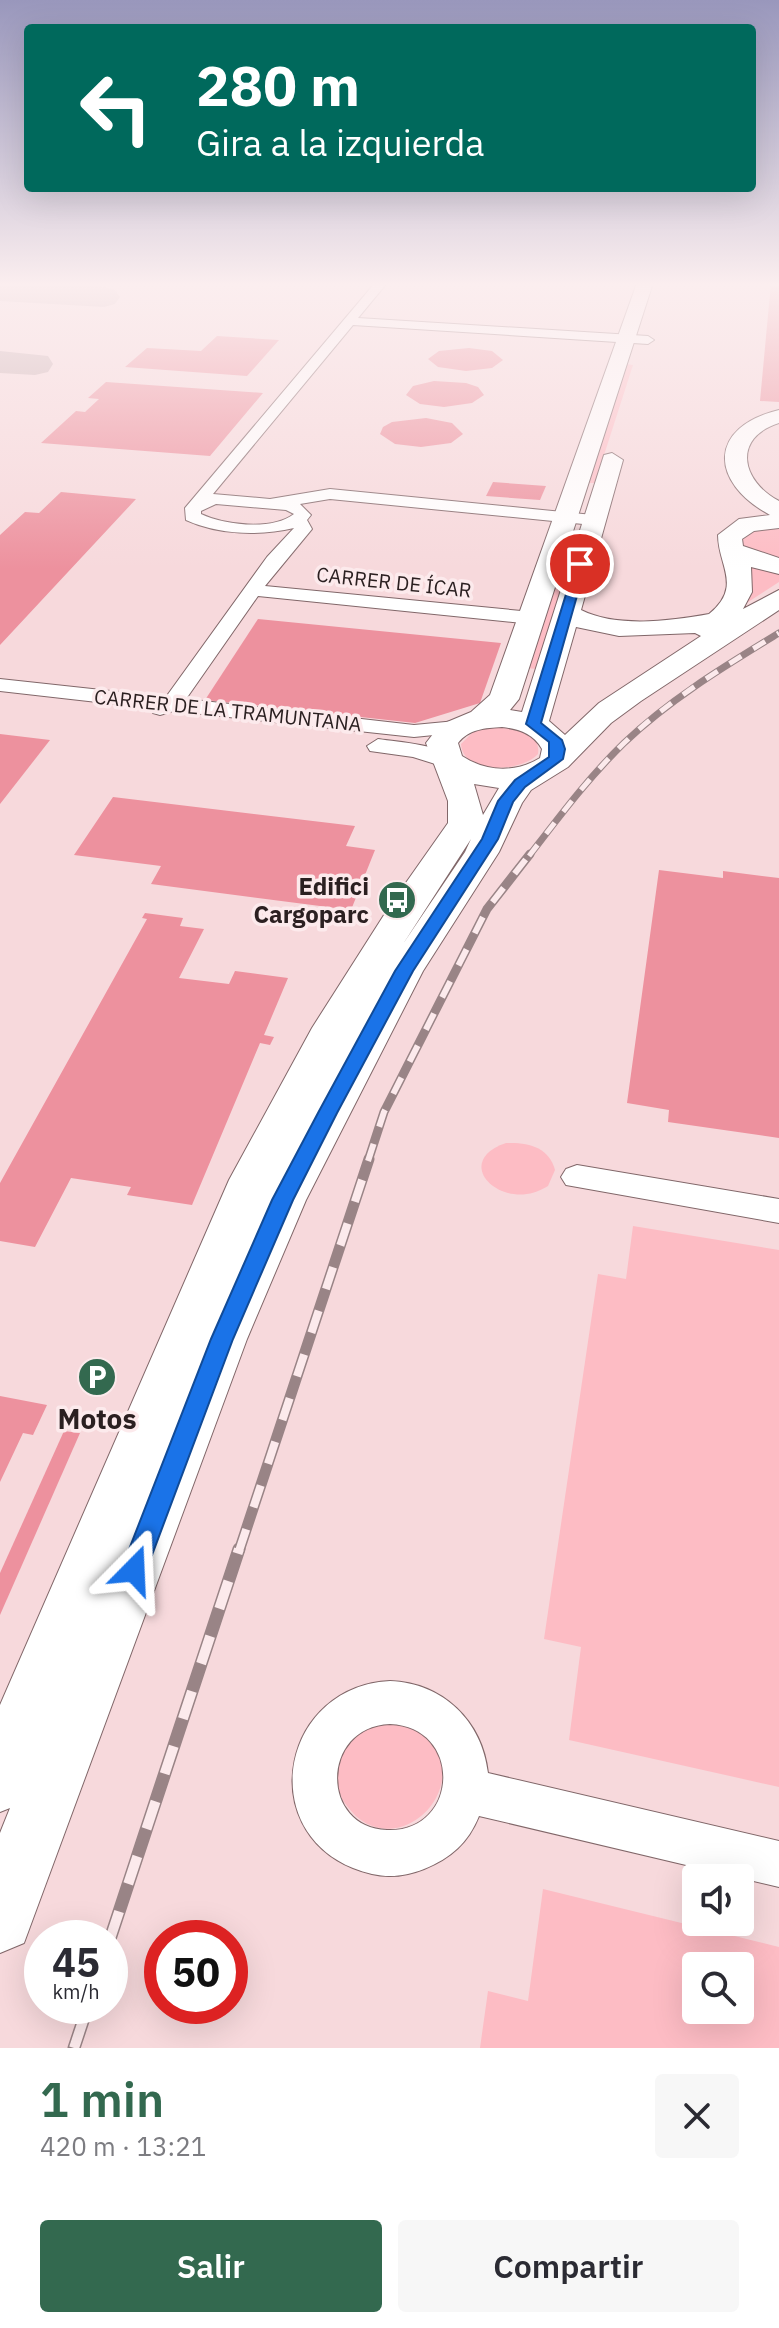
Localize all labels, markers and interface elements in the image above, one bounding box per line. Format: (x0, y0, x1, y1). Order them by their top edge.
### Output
text: 280 m (196, 49, 360, 121)
icon: left (64, 56, 168, 160)
text: Gira a la izquierda (196, 119, 485, 166)
pin (546, 530, 614, 598)
icon: arrive (558, 542, 602, 586)
street label: CARRER DE ÍCAR (315, 560, 473, 604)
street label: CARRER DE LA TRAMUNTANA (93, 683, 363, 737)
place label: Edifici Cargoparc (253, 870, 369, 930)
bus stop icon: Edifici Cargoparc (376, 879, 418, 921)
parking icon: Motos (76, 1356, 118, 1398)
place label: Motos (57, 1400, 137, 1437)
position arrow (92, 1528, 176, 1612)
map controls (682, 1864, 754, 2024)
button: sound (682, 1864, 754, 1936)
speed limit sign: 50 (144, 1920, 248, 2024)
text: 45 (52, 1936, 100, 1988)
button: search (682, 1952, 754, 2024)
text: km/h (52, 1978, 100, 2005)
text: 1 min (40, 2068, 164, 2130)
button: close (655, 2074, 739, 2158)
text: 420 m · 13:21 (40, 2129, 206, 2163)
button: Salir (40, 2220, 382, 2312)
button: Compartir (398, 2220, 739, 2312)

